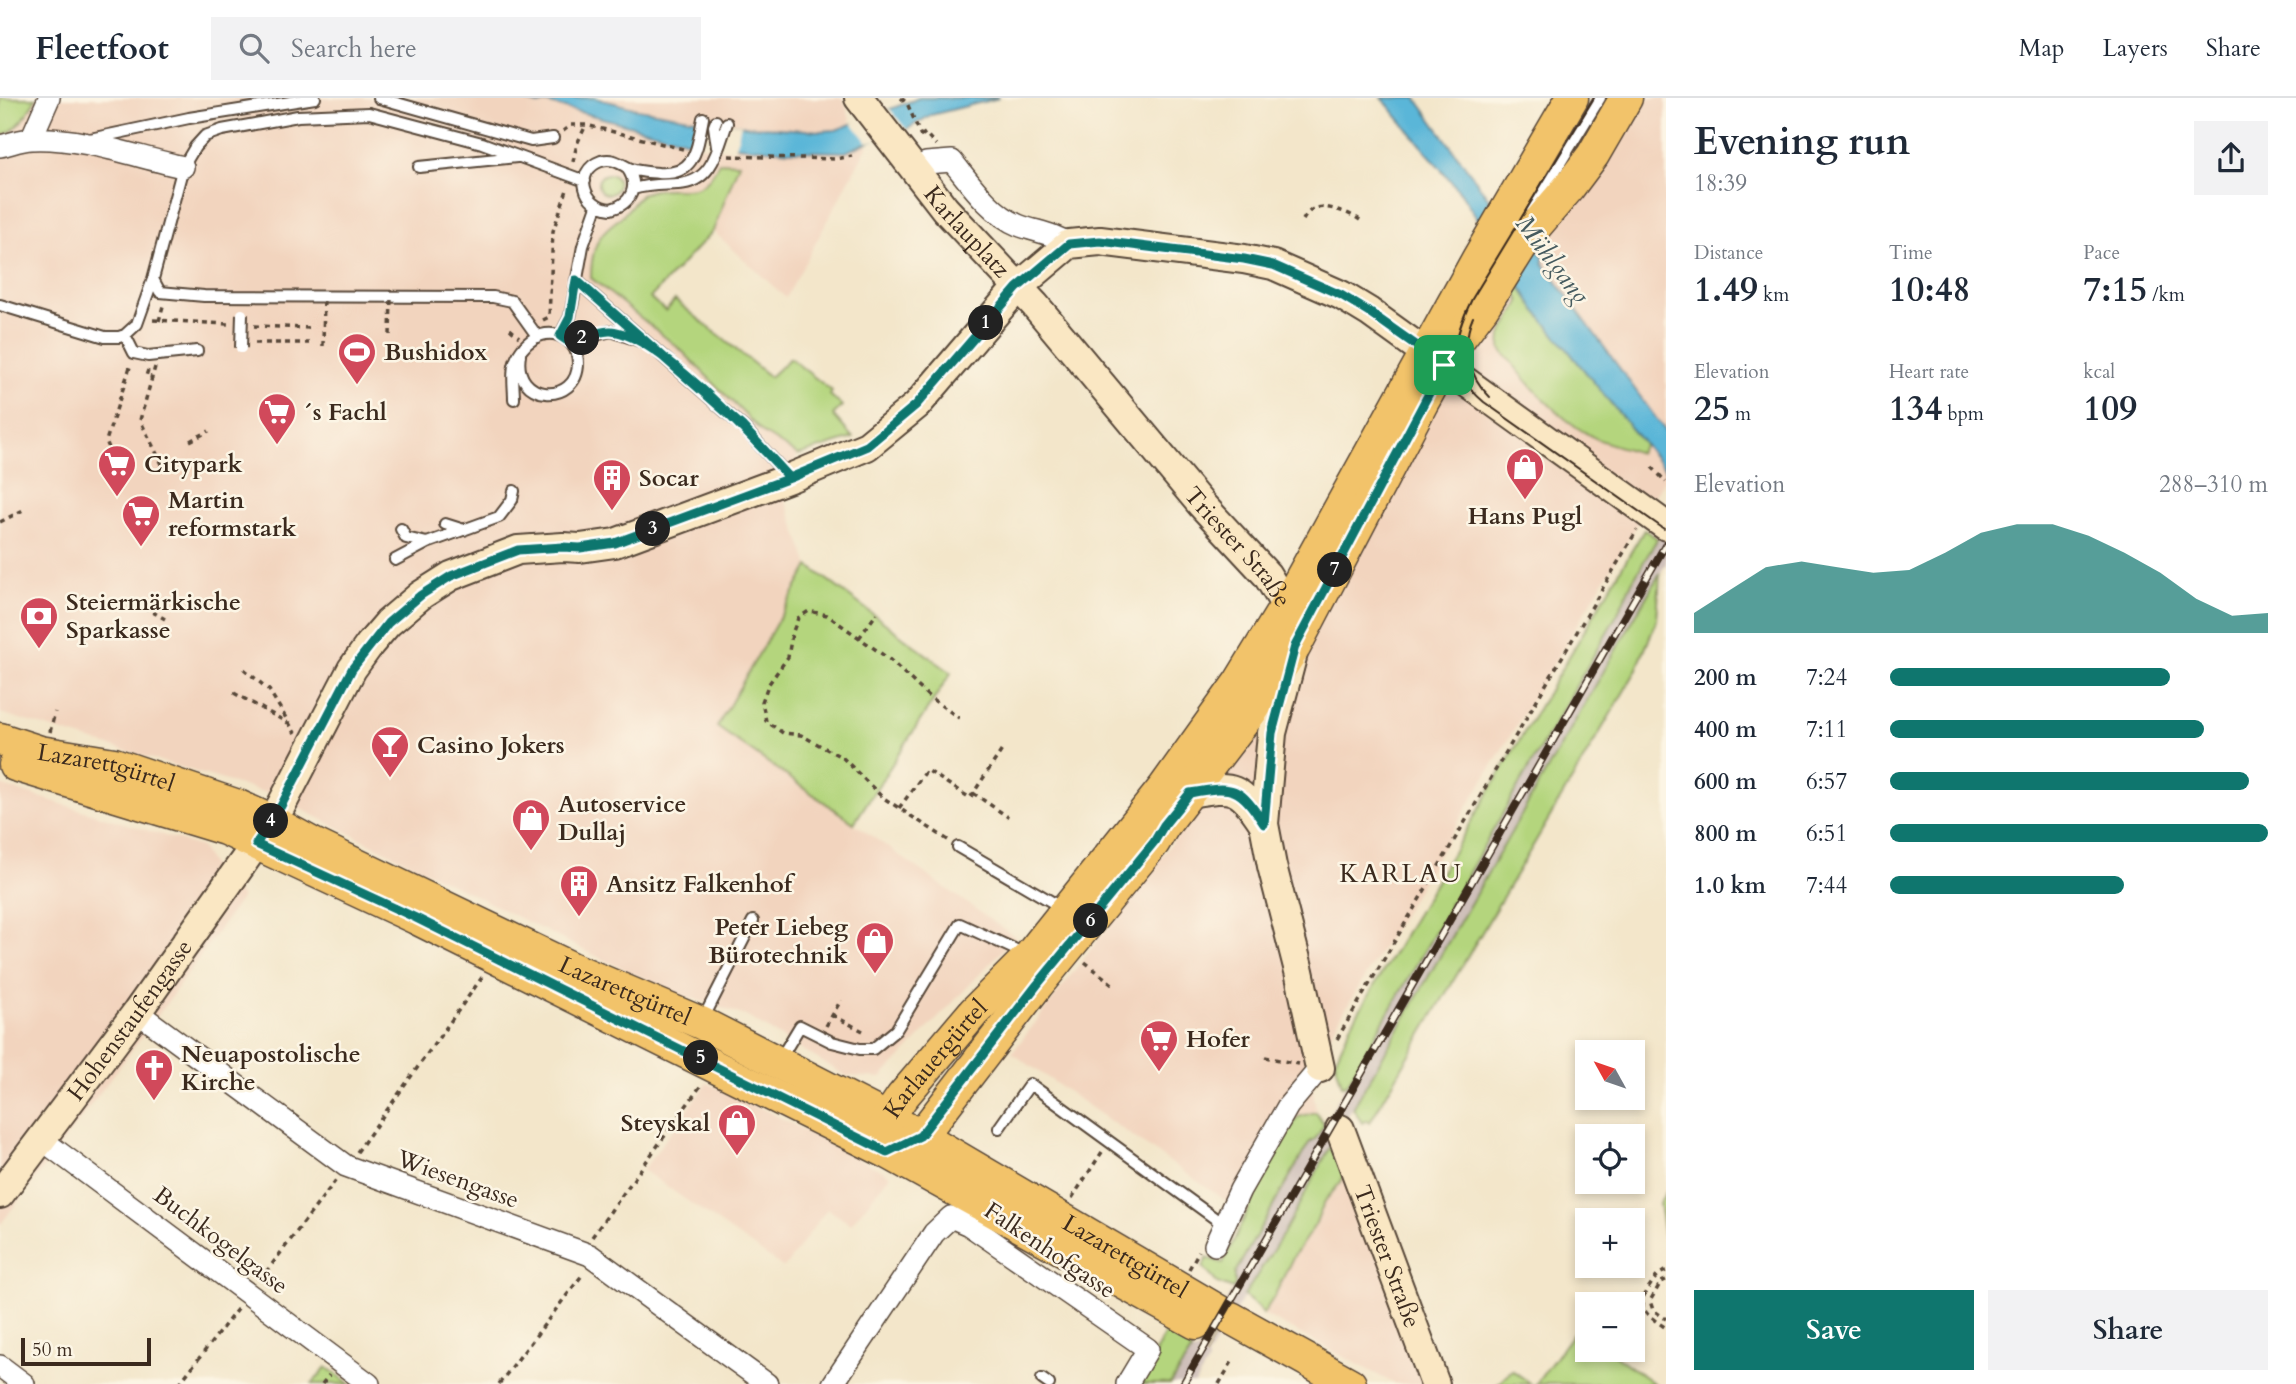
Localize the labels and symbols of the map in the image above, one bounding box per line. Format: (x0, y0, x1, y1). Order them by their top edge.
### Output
street label: Karlauplatz (916, 179, 1018, 286)
water label: Mühlgang (1508, 208, 1598, 311)
pin: 1 (968, 306, 1004, 341)
pin: 2 (564, 320, 600, 356)
sports icon: Bushidox (336, 331, 378, 386)
pin (1414, 335, 1474, 395)
place label: Bushidox (384, 336, 488, 369)
supermarket icon: ´s Fachl (256, 391, 298, 446)
place label: ´s Fachl (304, 396, 387, 429)
supermarket icon: Citypark (96, 443, 138, 498)
shop icon: Hans Pugl (1504, 446, 1546, 501)
place label: Citypark (144, 448, 243, 481)
building icon: Socar (591, 457, 633, 512)
place label: Socar (639, 462, 699, 495)
street label: Triester Straße (1176, 480, 1299, 614)
place label: Martin reformstark (168, 484, 297, 545)
supermarket icon: Martin reformstark (120, 493, 162, 548)
place label: Hans Pugl (1468, 500, 1582, 533)
pin: 3 (636, 512, 670, 546)
pin: 7 (1318, 552, 1352, 588)
place label: Steiermärkische Sparkasse (66, 586, 241, 647)
bank icon: Steiermärkische Sparkasse (18, 595, 60, 650)
bar icon: Casino Jokers (369, 724, 411, 779)
place label: Casino Jokers (417, 729, 565, 762)
street label: Lazarettgürtel (35, 736, 179, 800)
place label: Autoservice Dullaj (558, 788, 686, 849)
shop icon: Autoservice Dullaj (510, 797, 552, 852)
pin: 4 (254, 804, 288, 838)
district label: KARLAU (1339, 856, 1463, 891)
building icon: Ansitz Falkenhof (558, 863, 600, 918)
place label: Ansitz Falkenhof (606, 868, 796, 901)
pin: 6 (1074, 904, 1108, 938)
place label: Peter Liebeg Bürotechnik (708, 911, 849, 972)
shop icon: Peter Liebeg Bürotechnik (854, 920, 896, 975)
street label: Hohenstaufengasse (60, 933, 200, 1108)
street label: Lazarettgürtel (553, 948, 696, 1034)
street label: Karlauergürtel (876, 992, 995, 1125)
supermarket icon: Hofer (1138, 1018, 1180, 1073)
place label: Hofer (1186, 1023, 1250, 1056)
place label: Neuapostolische Kirche (181, 1038, 361, 1099)
pin: 5 (684, 1040, 718, 1076)
north arrow (1575, 1040, 1645, 1110)
church icon: Neuapostolische Kirche (133, 1047, 175, 1102)
shop icon: Steyskal (716, 1102, 758, 1157)
place label: Steyskal (621, 1107, 710, 1140)
street label: Wiesengasse (391, 1142, 523, 1217)
street label: Buchkogelgasse (147, 1179, 295, 1302)
street label: Triester Straße (1345, 1181, 1429, 1333)
street label: Falkenhofgasse (978, 1194, 1122, 1307)
street label: Lazarettgürtel (1056, 1207, 1194, 1307)
scale bar (21, 1335, 150, 1367)

